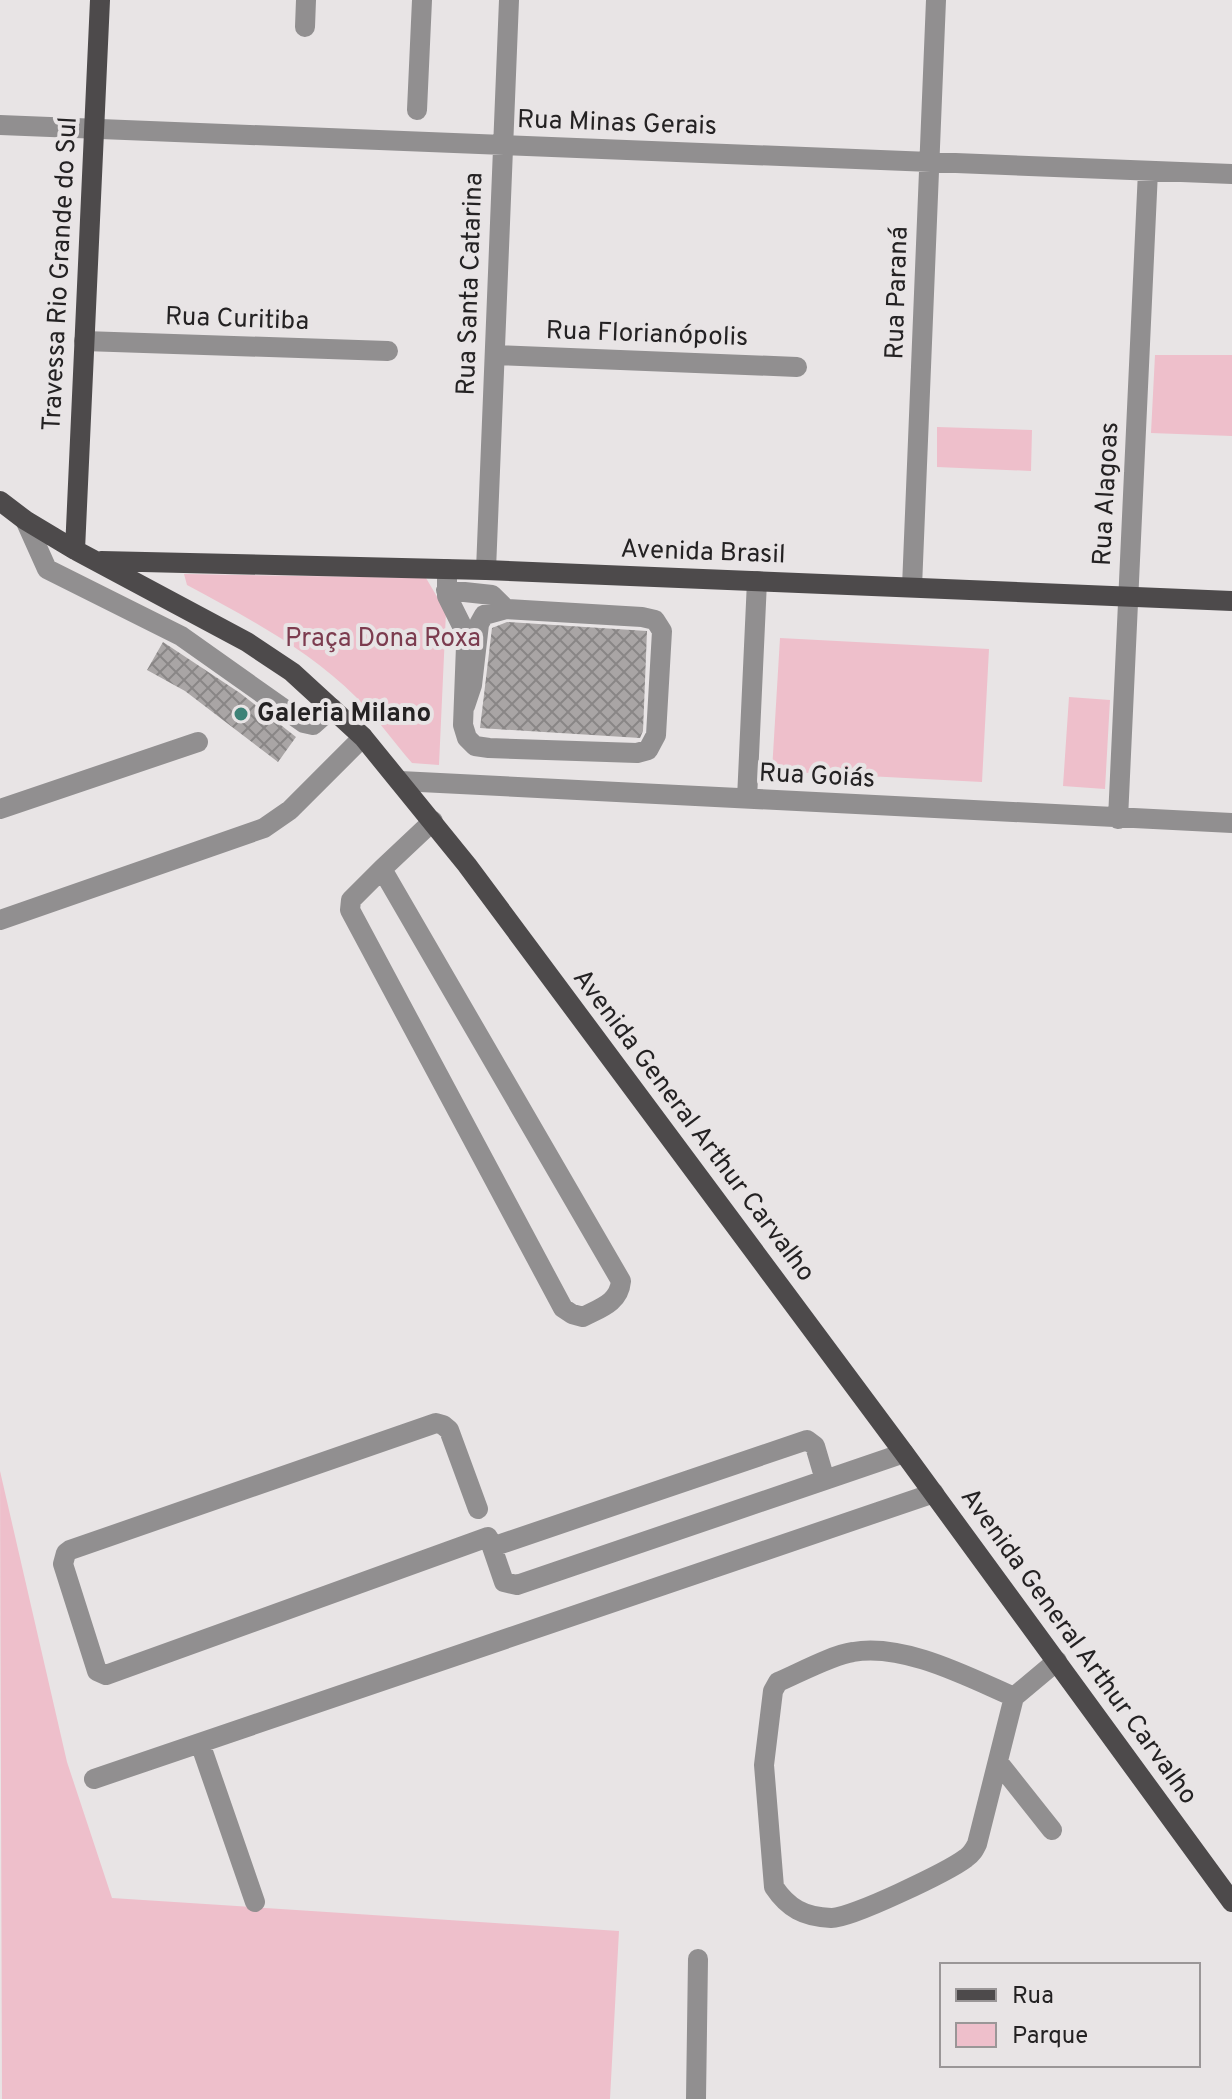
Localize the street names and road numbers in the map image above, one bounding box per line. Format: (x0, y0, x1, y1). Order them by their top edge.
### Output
street label: Rua Minas Gerais (517, 104, 717, 144)
street label: Travessa Rio Grande do Sul (36, 116, 86, 432)
street label: Rua Santa Catarina (451, 172, 491, 396)
street label: Rua Paraná (879, 226, 917, 360)
street label: Rua Curitiba (164, 301, 310, 339)
street label: Rua Florianópolis (545, 315, 749, 355)
street label: Rua Alagoas (1087, 421, 1127, 567)
street label: Avenida Brasil (620, 534, 786, 572)
street label: Rua Goiás (758, 757, 876, 797)
street label: Avenida General Arthur Carvalho (565, 963, 821, 1289)
street label: Avenida General Arthur Carvalho (952, 1482, 1204, 1812)

